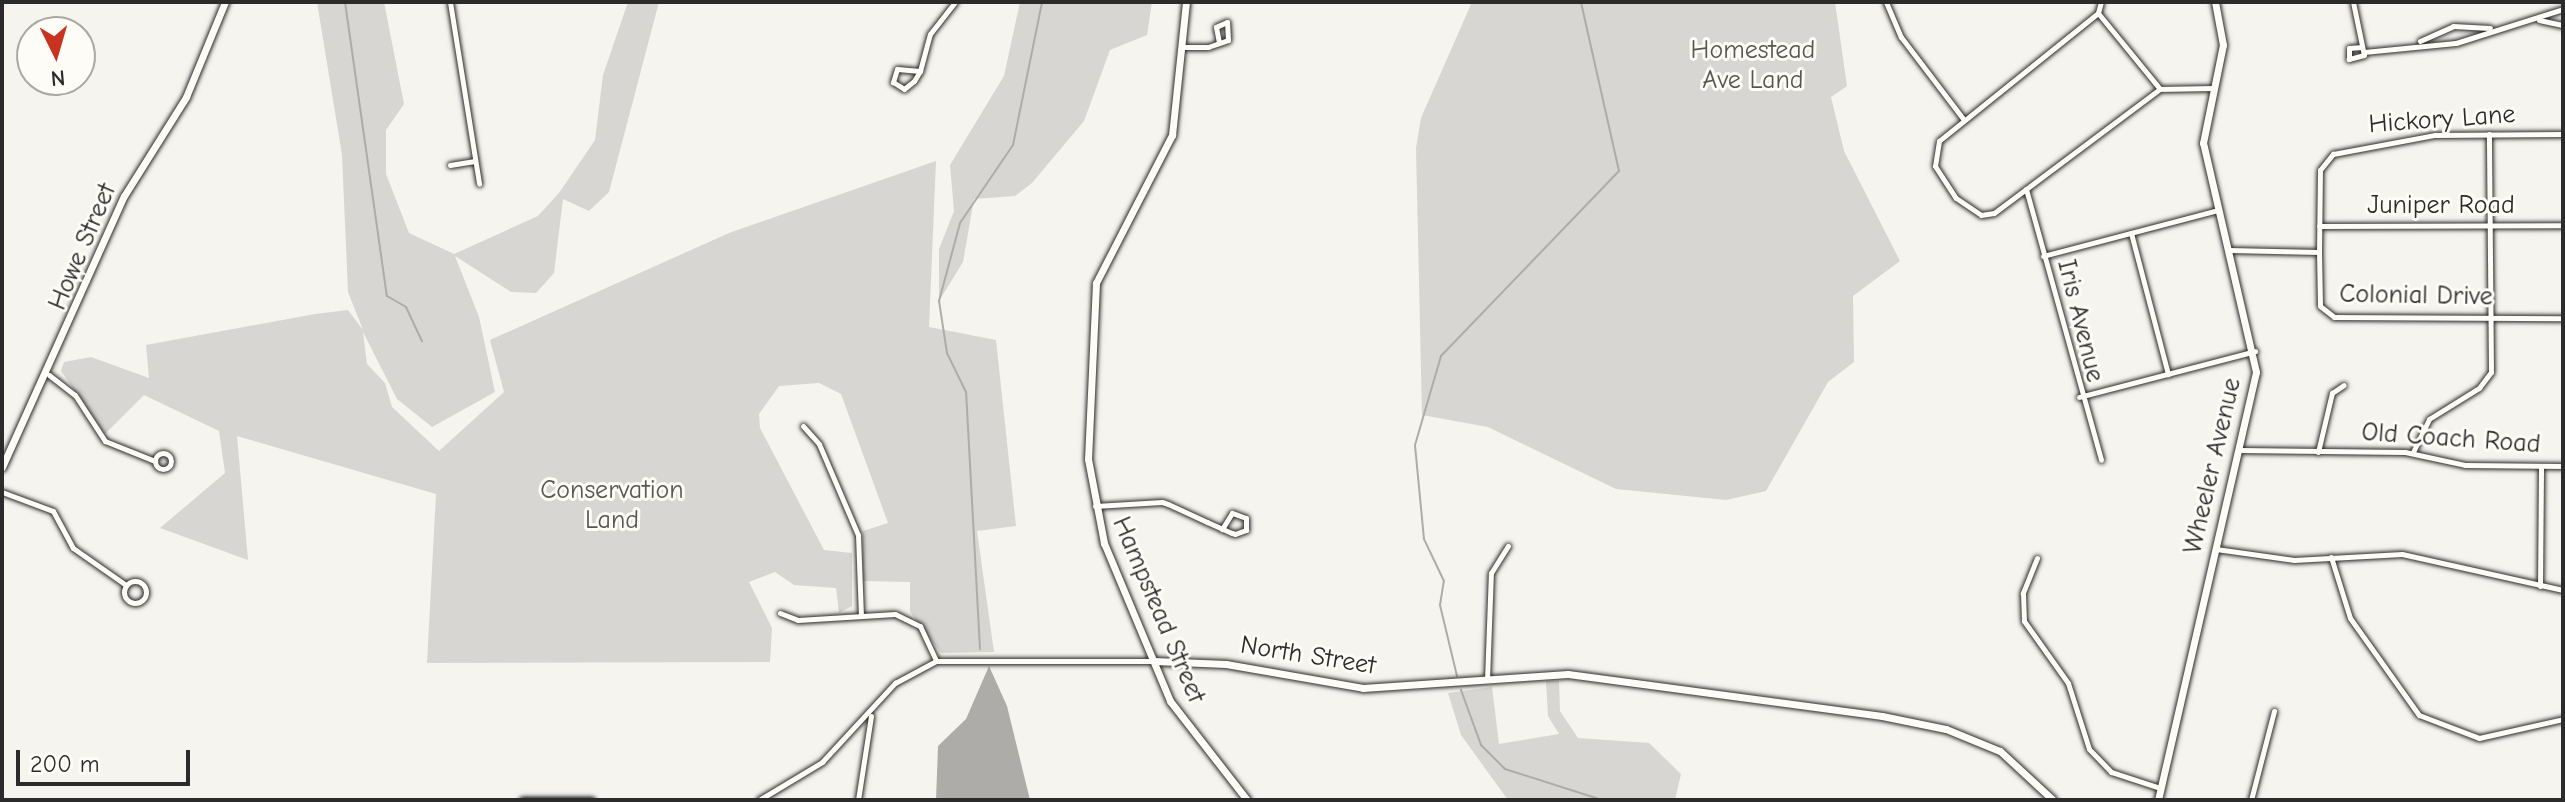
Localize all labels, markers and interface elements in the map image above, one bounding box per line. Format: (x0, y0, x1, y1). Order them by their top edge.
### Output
north arrow (16, 16, 96, 96)
park label: Homestead Ave Land (1691, 35, 1815, 96)
text: N (50, 64, 66, 91)
street label: Hickory Lane (2368, 99, 2516, 141)
street label: Howe Street (42, 179, 124, 315)
street label: Juniper Road (2367, 190, 2515, 222)
street label: Iris Avenue (2050, 257, 2110, 385)
street label: Colonial Drive (2339, 279, 2493, 313)
street label: Wheeler Avenue (2178, 375, 2248, 557)
street label: Old Coach Road (2360, 417, 2542, 461)
park label: Conservation Land (540, 475, 684, 536)
street label: Hampstead Street (1105, 512, 1211, 708)
street label: North Street (1238, 630, 1378, 682)
scale bar (20, 734, 194, 784)
text: 200 m (30, 750, 100, 778)

